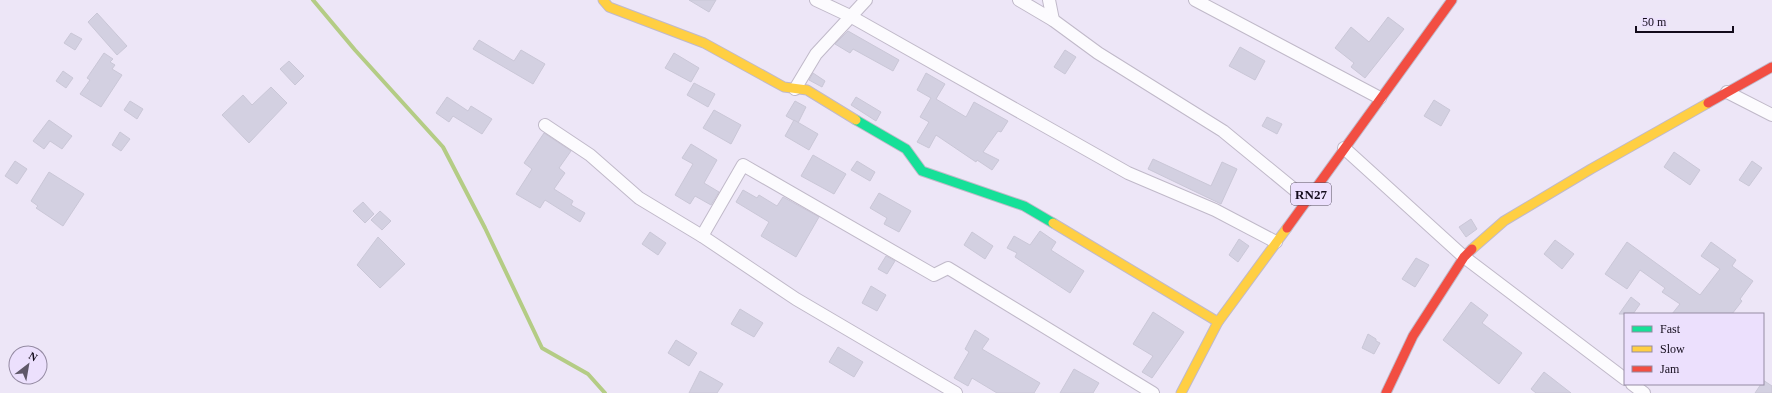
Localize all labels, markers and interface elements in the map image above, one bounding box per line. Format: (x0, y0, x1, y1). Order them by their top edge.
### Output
scale bar (1636, 8, 1733, 34)
text: 50 m (1642, 15, 1667, 29)
road number: RN27 (1291, 183, 1331, 205)
legend (1624, 313, 1764, 385)
text: Fast (1660, 322, 1681, 336)
text: Slow (1660, 342, 1685, 356)
north arrow (8, 345, 48, 385)
text: N (27, 349, 40, 364)
text: Jam (1660, 362, 1680, 376)

